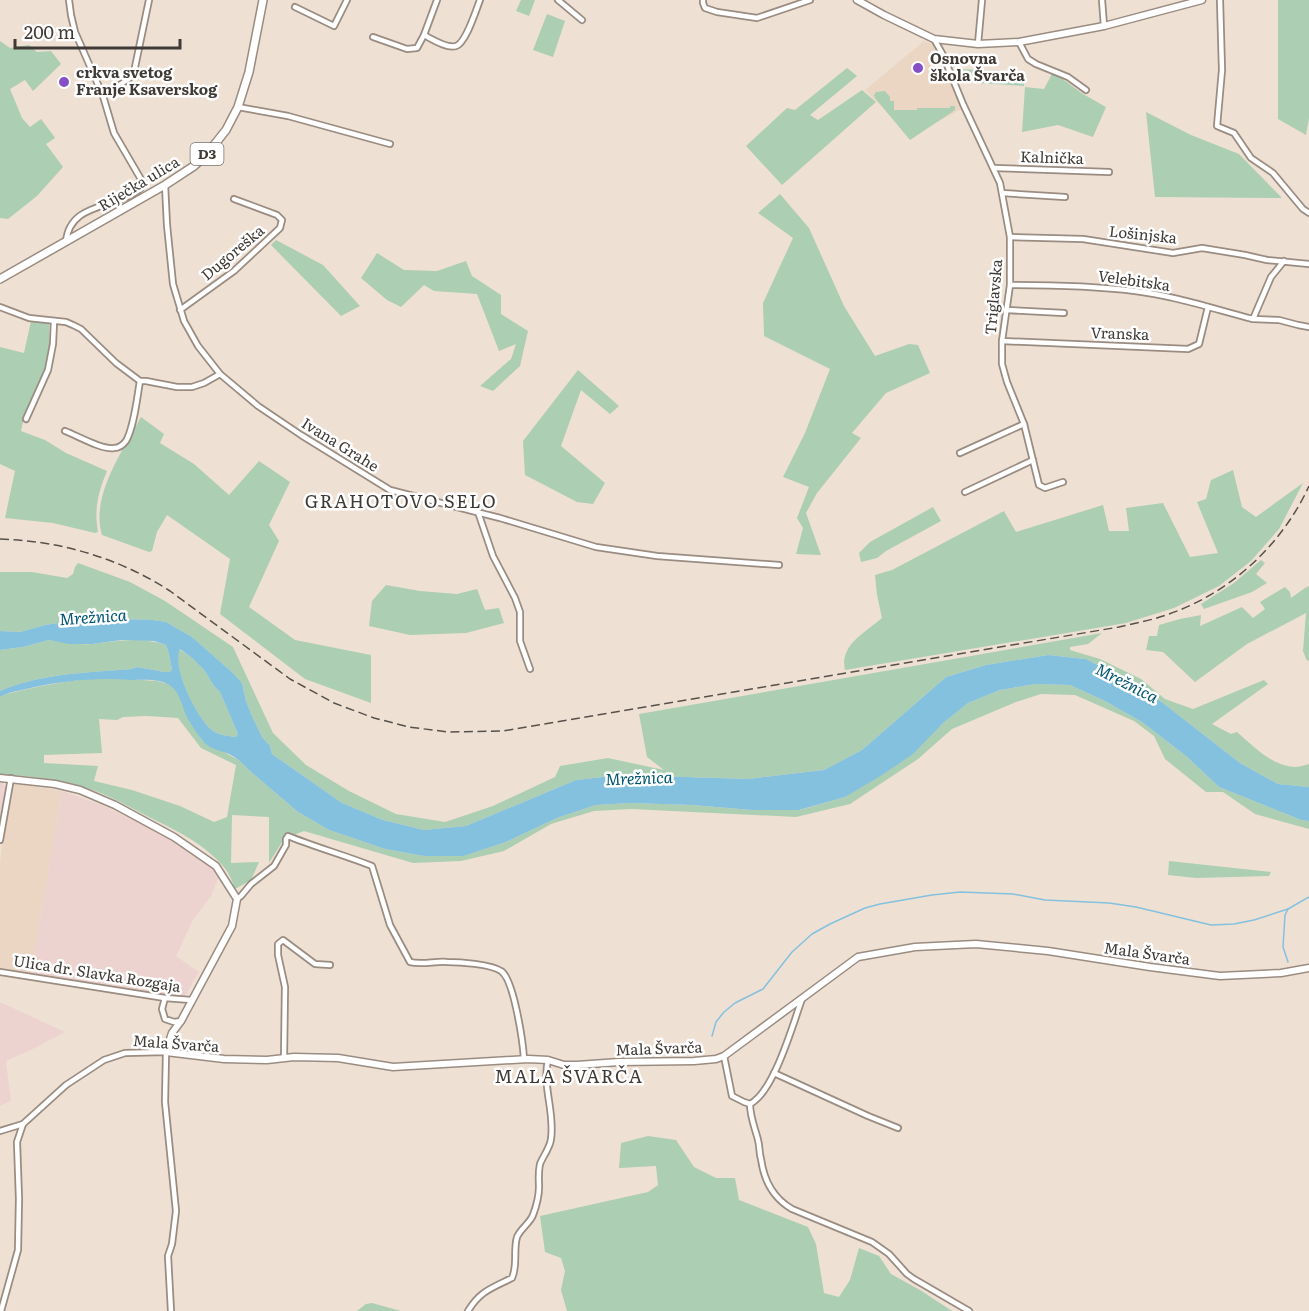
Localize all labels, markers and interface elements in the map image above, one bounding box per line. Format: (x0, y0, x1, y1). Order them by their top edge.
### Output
scale bar (15, 12, 180, 50)
text: 200 m (24, 18, 75, 45)
place label: Osnovna škola Švarča (930, 46, 1025, 86)
place label: crkva svetog Franje Ksaverskog (76, 60, 218, 100)
marker: Osnovna škola Švarča (911, 61, 925, 75)
marker: crkva svetog Franje Ksaverskog (57, 75, 71, 89)
road number: D3 (190, 143, 224, 165)
street label: Kalnička (1020, 144, 1085, 169)
street label: Riječka ulica (93, 149, 184, 216)
street label: Dugoreška (195, 218, 269, 285)
street label: Lošinjska (1108, 219, 1179, 249)
street label: Triglavska (978, 257, 1007, 336)
street label: Velebitska (1097, 263, 1173, 296)
street label: Vranska (1090, 320, 1151, 345)
street label: Ivana Grahe (298, 411, 384, 477)
district label: GRAHOTOVO SELO (305, 487, 497, 514)
water label: Mrežnica (58, 602, 128, 630)
water label: Mrežnica (1092, 656, 1164, 709)
water label: Mrežnica (605, 764, 674, 790)
street label: Mala Švarča (1103, 935, 1193, 970)
street label: Ulica dr. Slavka Rozgaja (12, 948, 184, 997)
street label: Mala Švarča (132, 1028, 221, 1057)
street label: Mala Švarča (615, 1034, 704, 1061)
district label: MALA ŠVARČA (495, 1062, 643, 1089)

